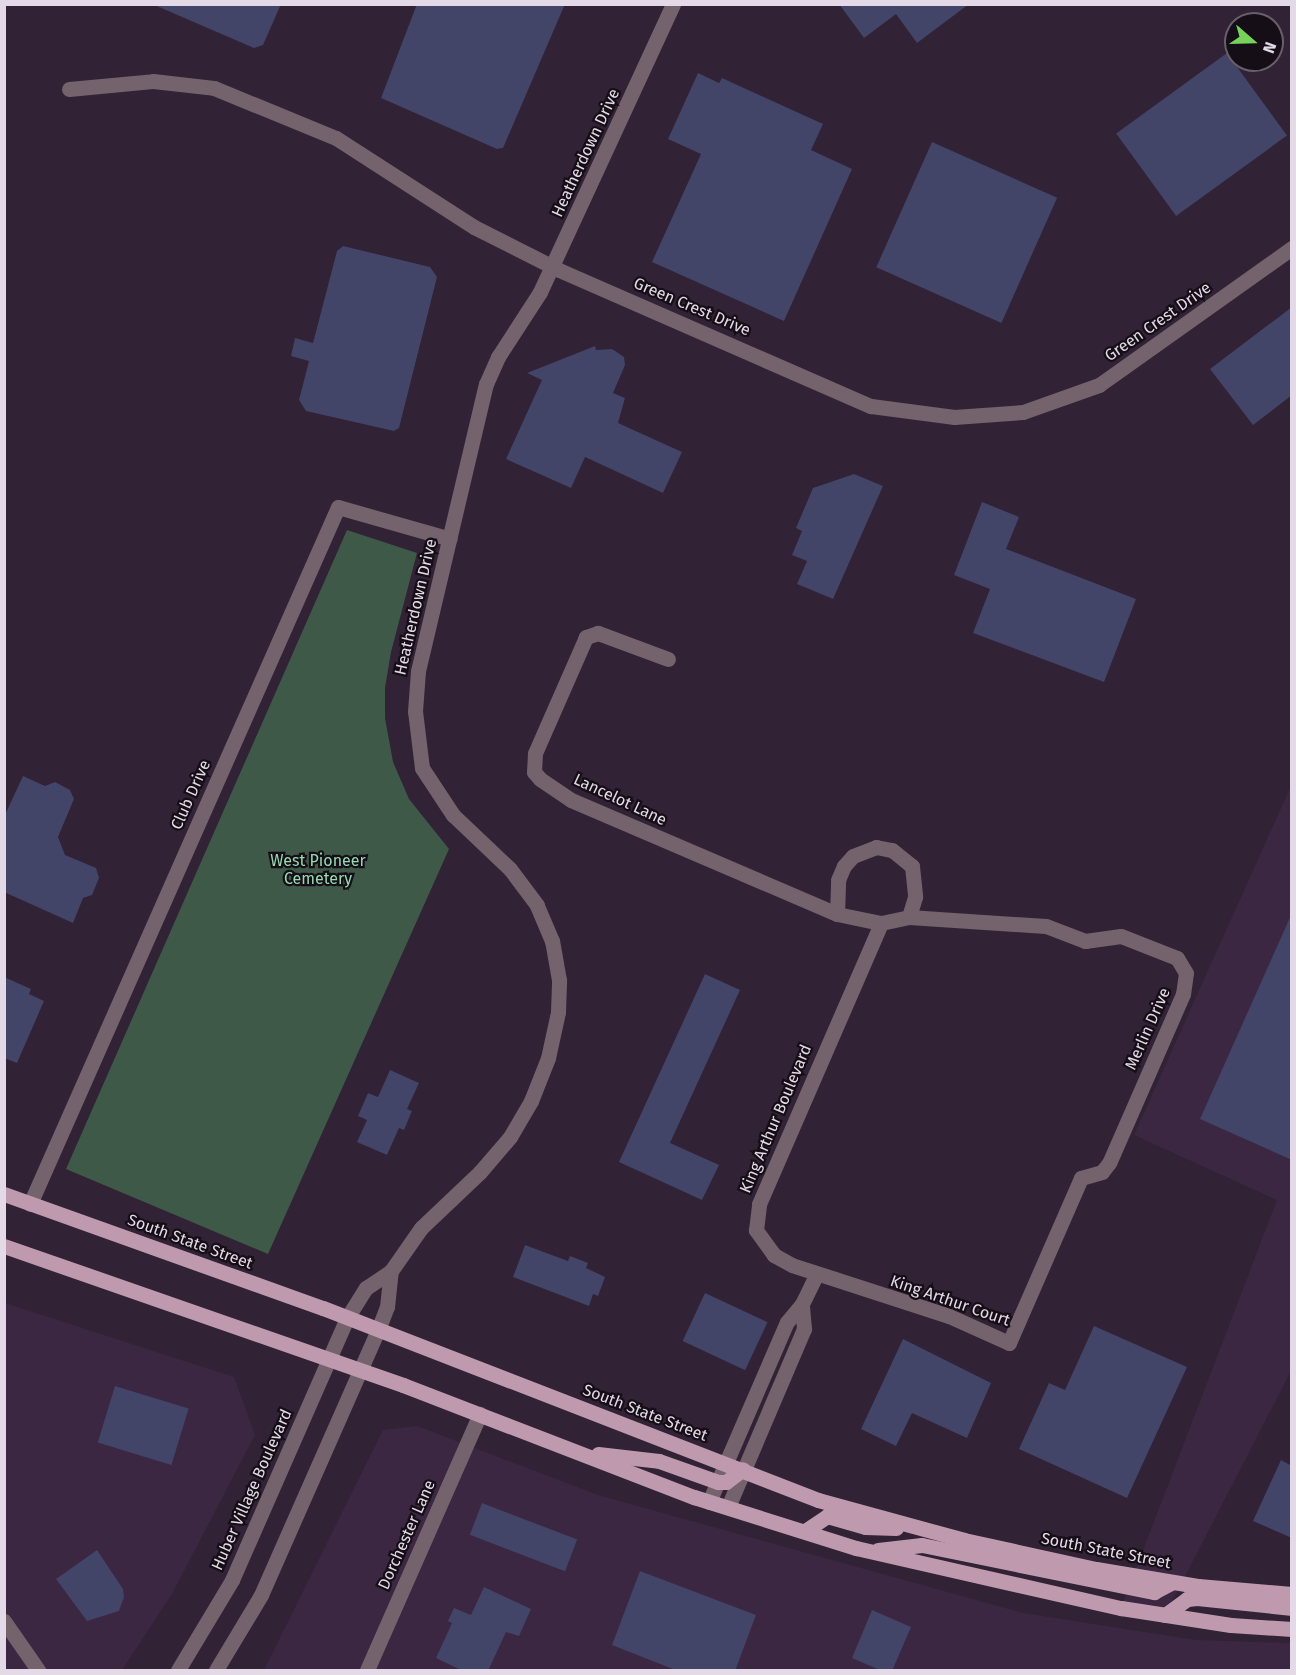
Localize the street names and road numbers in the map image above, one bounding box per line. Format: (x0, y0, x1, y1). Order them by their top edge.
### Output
street label: Heatherdown Drive (548, 86, 624, 220)
street label: Green Crest Drive (631, 274, 753, 340)
street label: Green Crest Drive (1101, 278, 1215, 366)
street label: Heatherdown Drive (391, 537, 441, 677)
street label: Club Drive (167, 757, 215, 833)
street label: Lancelot Lane (570, 770, 670, 830)
street label: Merlin Drive (1121, 985, 1175, 1073)
street label: King Arthur Boulevard (736, 1042, 816, 1196)
street label: South State Street (125, 1210, 255, 1274)
street label: King Arthur Court (888, 1272, 1012, 1330)
street label: South State Street (580, 1380, 710, 1446)
street label: Huber Village Boulevard (208, 1406, 296, 1574)
street label: Dorchester Lane (374, 1477, 440, 1593)
street label: South State Street (1039, 1529, 1173, 1573)

